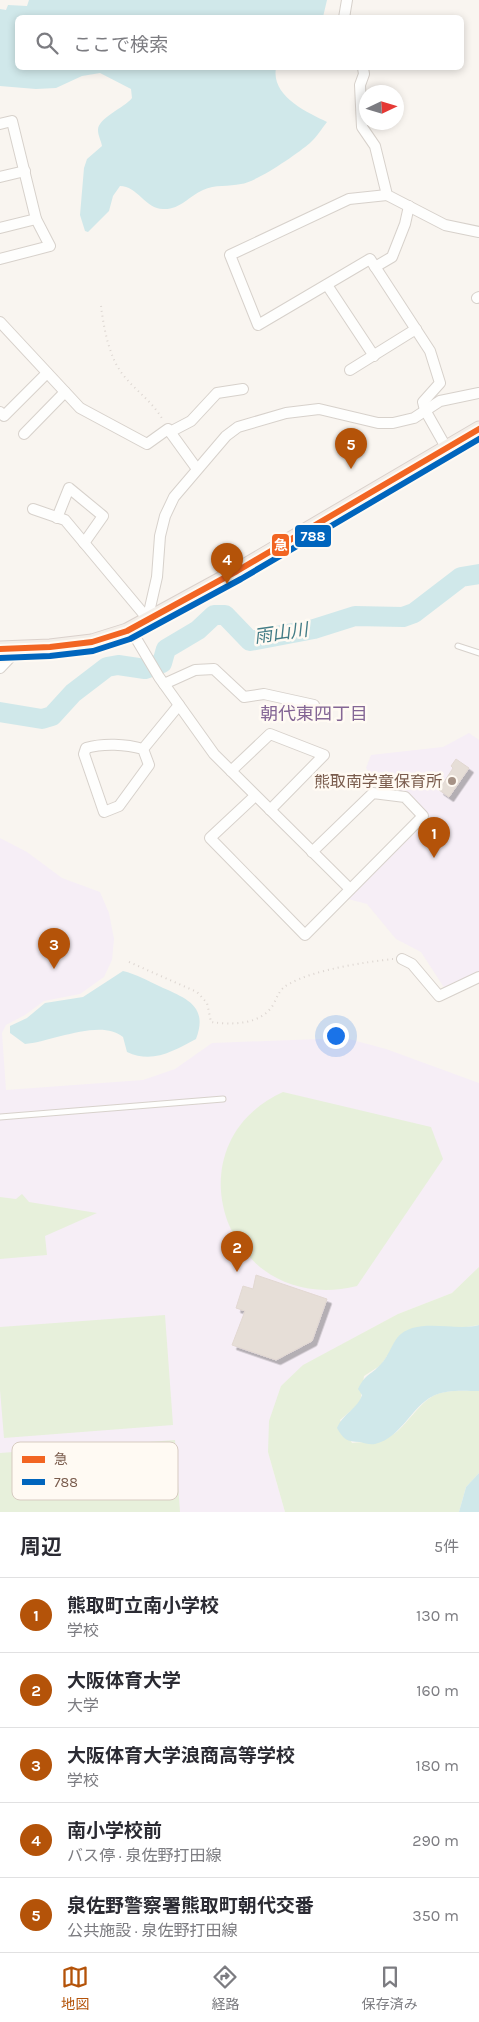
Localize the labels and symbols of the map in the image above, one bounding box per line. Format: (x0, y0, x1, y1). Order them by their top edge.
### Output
north arrow (359, 85, 404, 130)
pin: 5 (335, 428, 367, 469)
line badge: 788 (294, 524, 332, 548)
text: 788 (300, 528, 326, 545)
line badge: 急 (271, 533, 290, 557)
text: 急 (274, 537, 288, 554)
pin: 4 (211, 543, 243, 584)
water label: 雨山川 (253, 618, 311, 648)
district label: 朝代東四丁目 (260, 703, 368, 725)
place label: 熊取南学童保育所 (314, 772, 442, 791)
marker: 熊取南学童保育所 (446, 775, 458, 787)
pin: 1 (418, 817, 450, 858)
pin: 3 (38, 928, 70, 969)
your location (323, 1023, 349, 1049)
pin: 2 (221, 1231, 253, 1272)
legend (12, 1442, 178, 1500)
text: 急 (54, 1451, 68, 1468)
text: 788 (54, 1474, 78, 1491)

